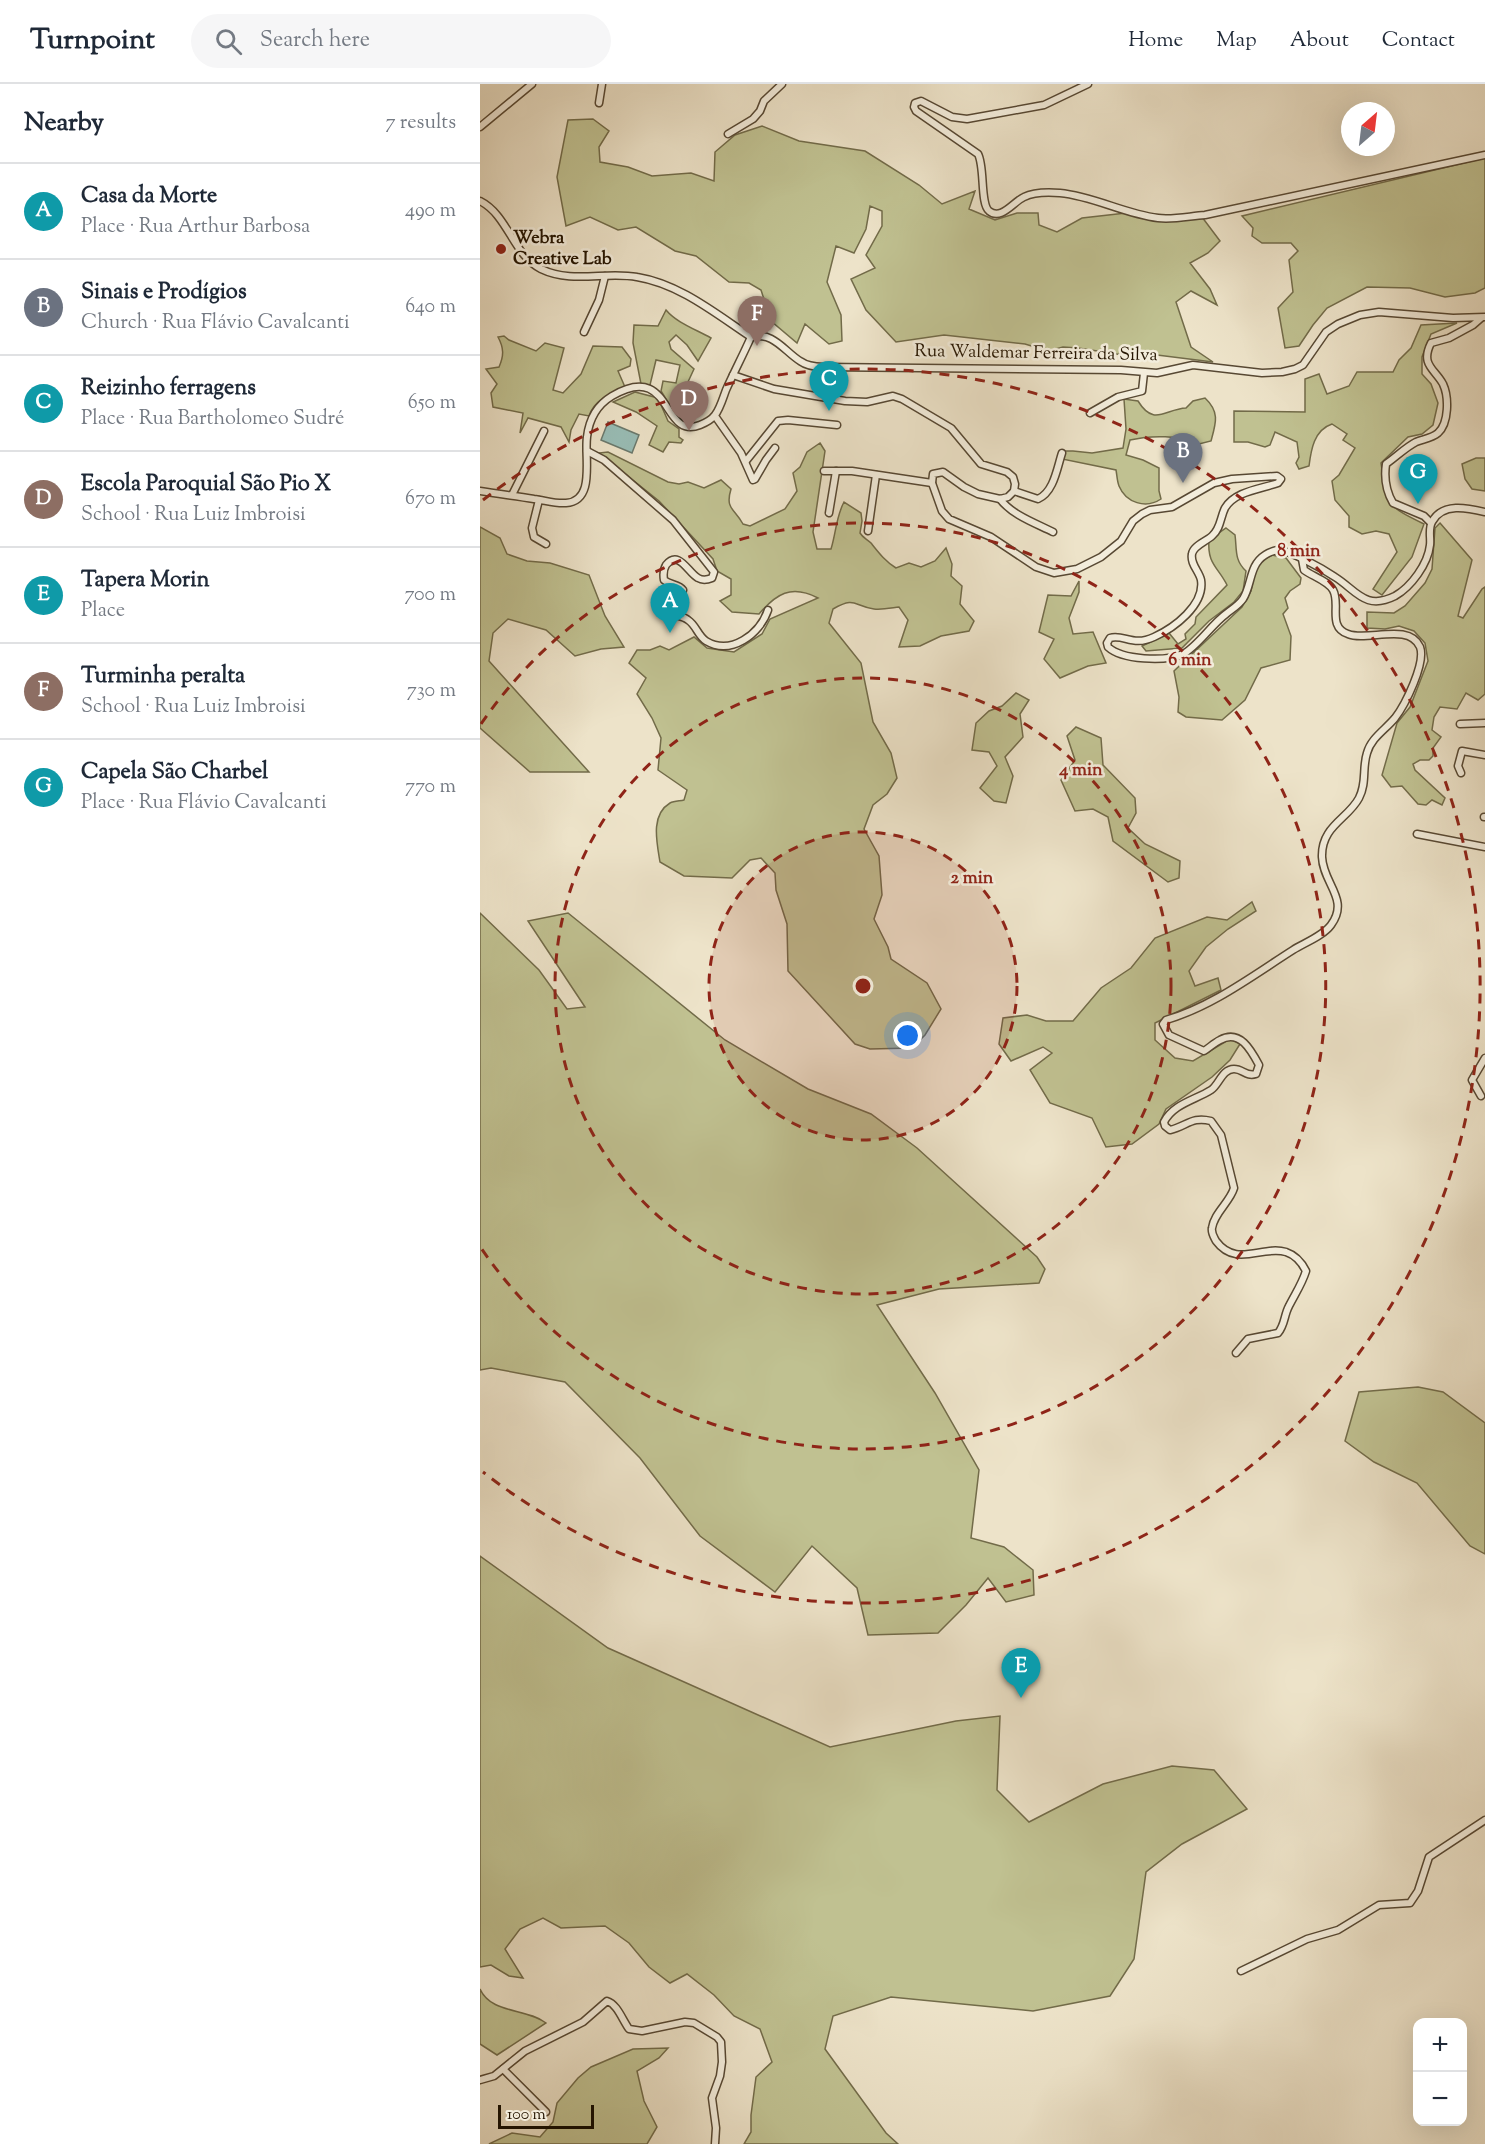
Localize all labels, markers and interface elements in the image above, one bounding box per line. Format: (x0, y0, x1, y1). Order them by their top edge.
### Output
search box (191, 14, 611, 68)
text: Turnpoint (30, 21, 155, 61)
icon: search (212, 25, 245, 58)
text: Search here (260, 25, 370, 57)
text: Home (1128, 26, 1183, 56)
text: Map (1216, 26, 1257, 56)
text: About (1290, 26, 1349, 56)
text: Contact (1382, 26, 1455, 56)
north arrow (1341, 102, 1395, 156)
text: Nearby (24, 105, 104, 142)
text: 7 results (385, 109, 456, 138)
text: Casa da Morte (81, 181, 217, 213)
text: A (35, 197, 52, 226)
text: 490 m (405, 197, 456, 226)
text: Place · Rua Arthur Barbosa (81, 213, 310, 242)
place label: Webra Creative Lab (513, 226, 612, 273)
marker: Webra Creative Lab (494, 242, 508, 256)
text: Sinais e Prodígios (81, 277, 247, 309)
text: B (37, 293, 50, 322)
text: 640 m (405, 293, 456, 322)
pin: F (738, 296, 776, 346)
text: Church · Rua Flávio Cavalcanti (81, 309, 350, 338)
street label: Rua Waldemar Ferreira da Silva (914, 339, 1158, 369)
pin: C (810, 362, 848, 411)
text: Reizinho ferragens (81, 373, 256, 405)
pin: D (670, 382, 708, 431)
text: C (35, 389, 52, 418)
text: 650 m (408, 389, 456, 418)
text: Place · Rua Bartholomeo Sudré (81, 405, 344, 434)
pin: B (1164, 434, 1202, 483)
pin: G (1398, 454, 1438, 504)
text: Escola Paroquial São Pio X (81, 469, 331, 501)
text: D (36, 485, 51, 514)
text: 670 m (405, 485, 456, 514)
text: School · Rua Luiz Imbroisi (81, 501, 306, 530)
text: 8 min (1277, 539, 1321, 565)
text: Tapera Morin (81, 565, 209, 597)
text: E (37, 581, 50, 610)
text: 700 m (404, 581, 456, 610)
pin: A (650, 584, 690, 633)
text: Place (81, 597, 125, 626)
text: 6 min (1168, 648, 1212, 674)
text: Turminha peralta (81, 661, 245, 693)
text: F (38, 677, 49, 706)
text: 730 m (407, 677, 456, 706)
text: School · Rua Luiz Imbroisi (81, 693, 306, 722)
text: Capela São Charbel (81, 757, 268, 789)
text: 4 min (1058, 758, 1103, 784)
text: G (35, 773, 52, 802)
text: 770 m (405, 773, 456, 802)
text: Place · Rua Flávio Cavalcanti (81, 789, 327, 818)
text: 2 min (951, 866, 994, 892)
centre of rings (853, 976, 873, 996)
your location (893, 1021, 922, 1050)
pin: E (1002, 1648, 1040, 1698)
map controls (1413, 2018, 1467, 2126)
button: + (1413, 2018, 1467, 2072)
button: − (1413, 2072, 1467, 2126)
scale bar (498, 2102, 594, 2130)
text: 100 m (507, 2104, 546, 2127)

